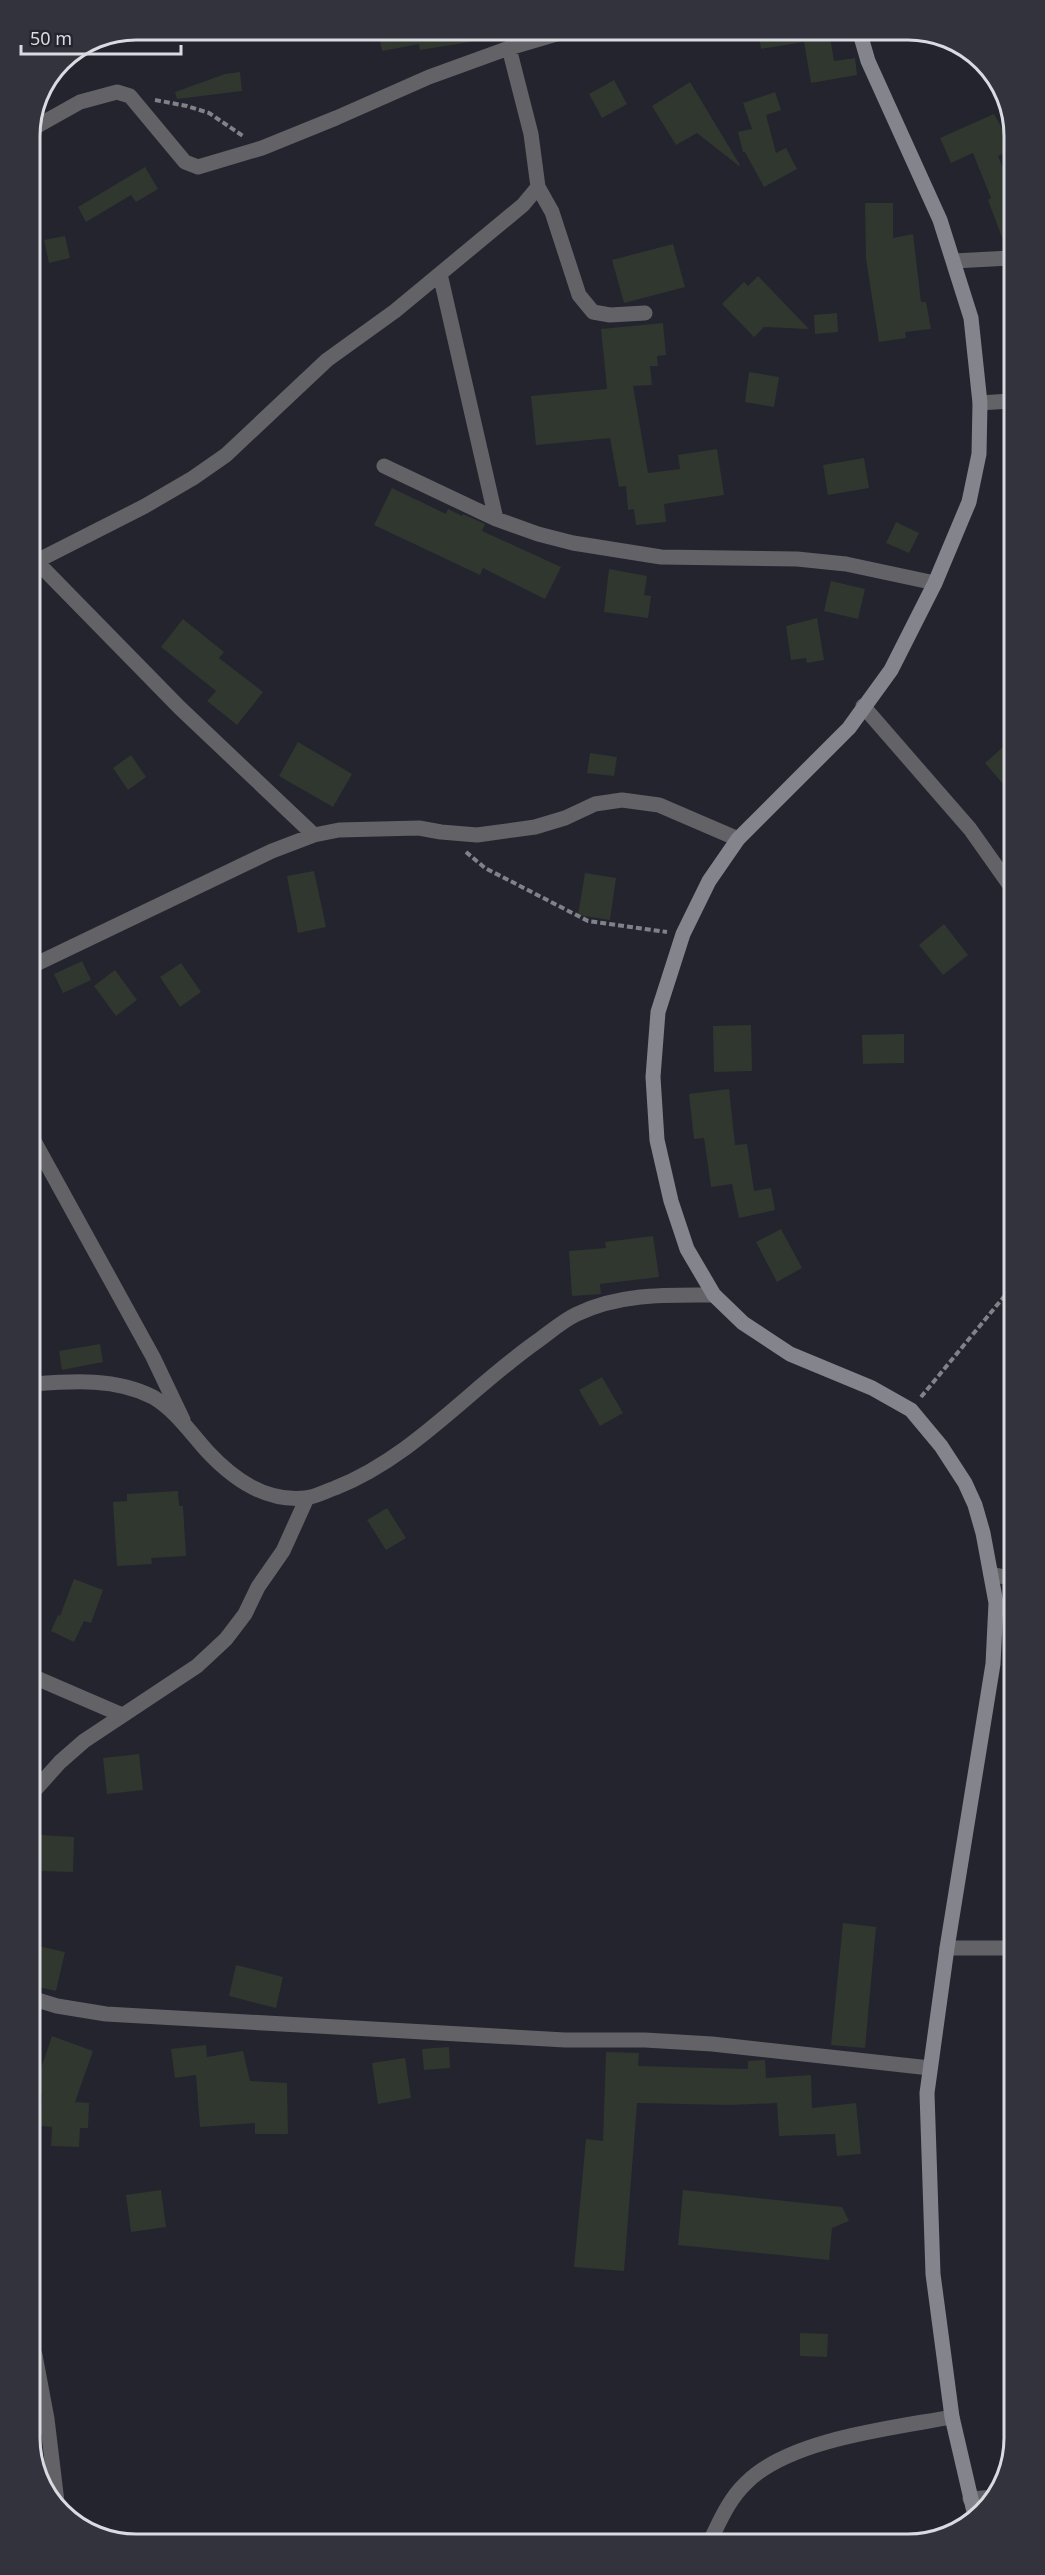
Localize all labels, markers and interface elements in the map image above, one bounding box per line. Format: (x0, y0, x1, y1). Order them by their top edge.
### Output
scale bar (21, 18, 182, 56)
text: 50 m (30, 26, 72, 50)

